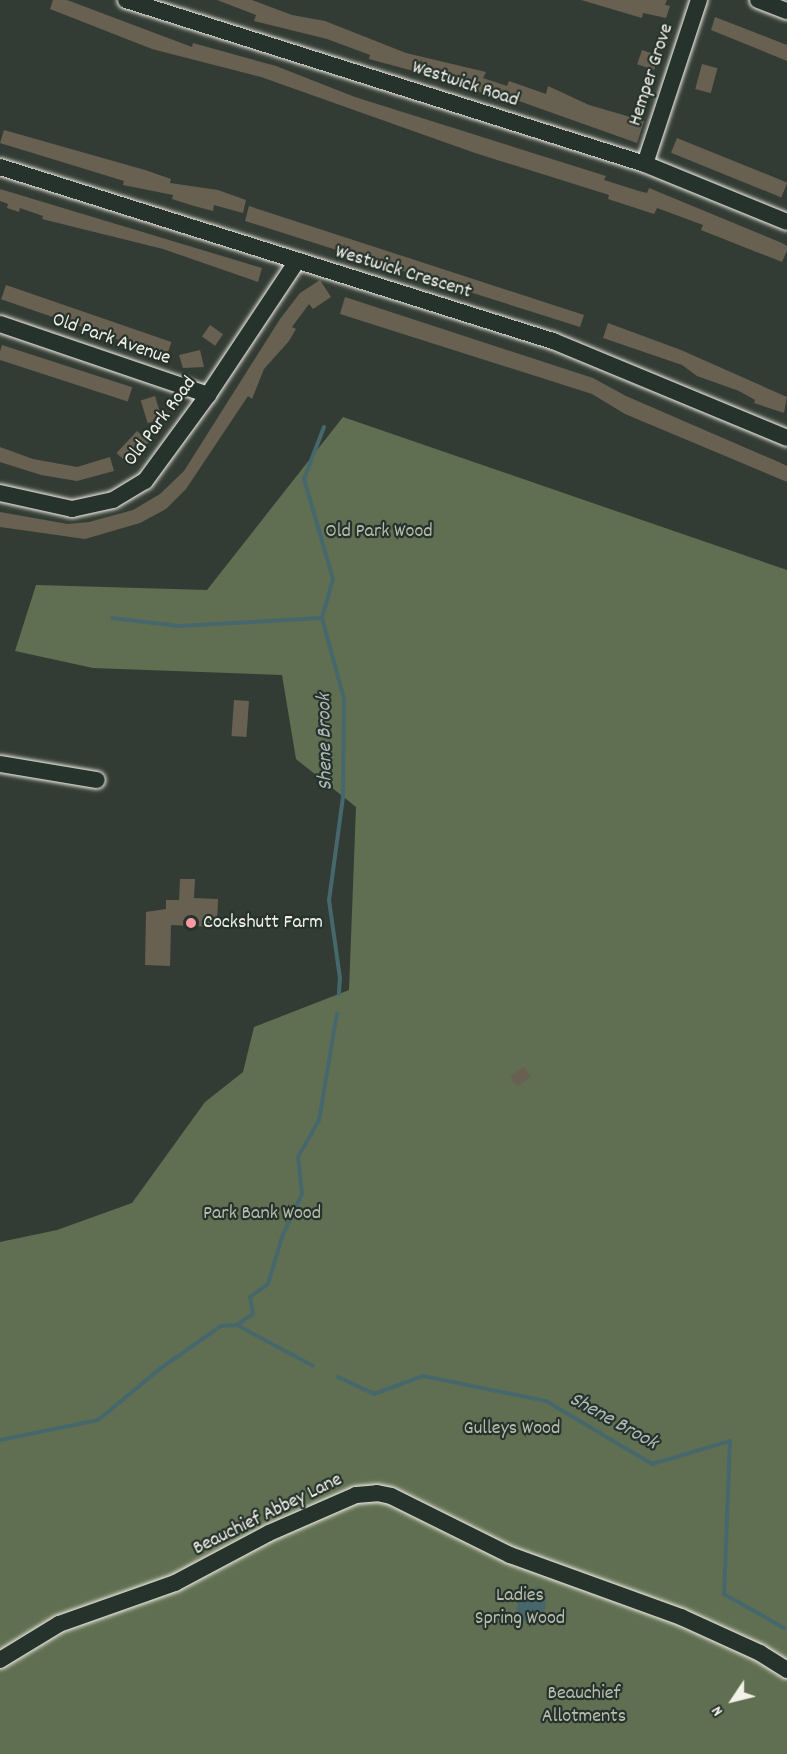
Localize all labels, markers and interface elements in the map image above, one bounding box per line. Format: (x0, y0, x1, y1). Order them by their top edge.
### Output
street label: Hemper Grove (624, 21, 680, 129)
street label: Westwick Road (409, 56, 521, 114)
street label: Westwick Crescent (332, 241, 474, 305)
street label: Old Park Avenue (49, 309, 173, 371)
street label: Old Park Road (119, 372, 203, 472)
park label: Old Park Wood (325, 520, 433, 544)
water label: Shene Brook (313, 693, 339, 791)
place label: Cockshutt Farm (203, 911, 323, 935)
marker: Cockshutt Farm (184, 916, 198, 930)
park label: Park Bank Wood (203, 1202, 321, 1226)
water label: Shene Brook (565, 1387, 661, 1457)
park label: Gulleys Wood (464, 1417, 560, 1441)
street label: Beauchief Abbey Lane (190, 1469, 346, 1561)
park label: Ladies Spring Wood (475, 1584, 565, 1631)
north arrow (703, 1670, 763, 1730)
park label: Beauchief Allotments (542, 1682, 626, 1729)
text: N (706, 1701, 730, 1720)

